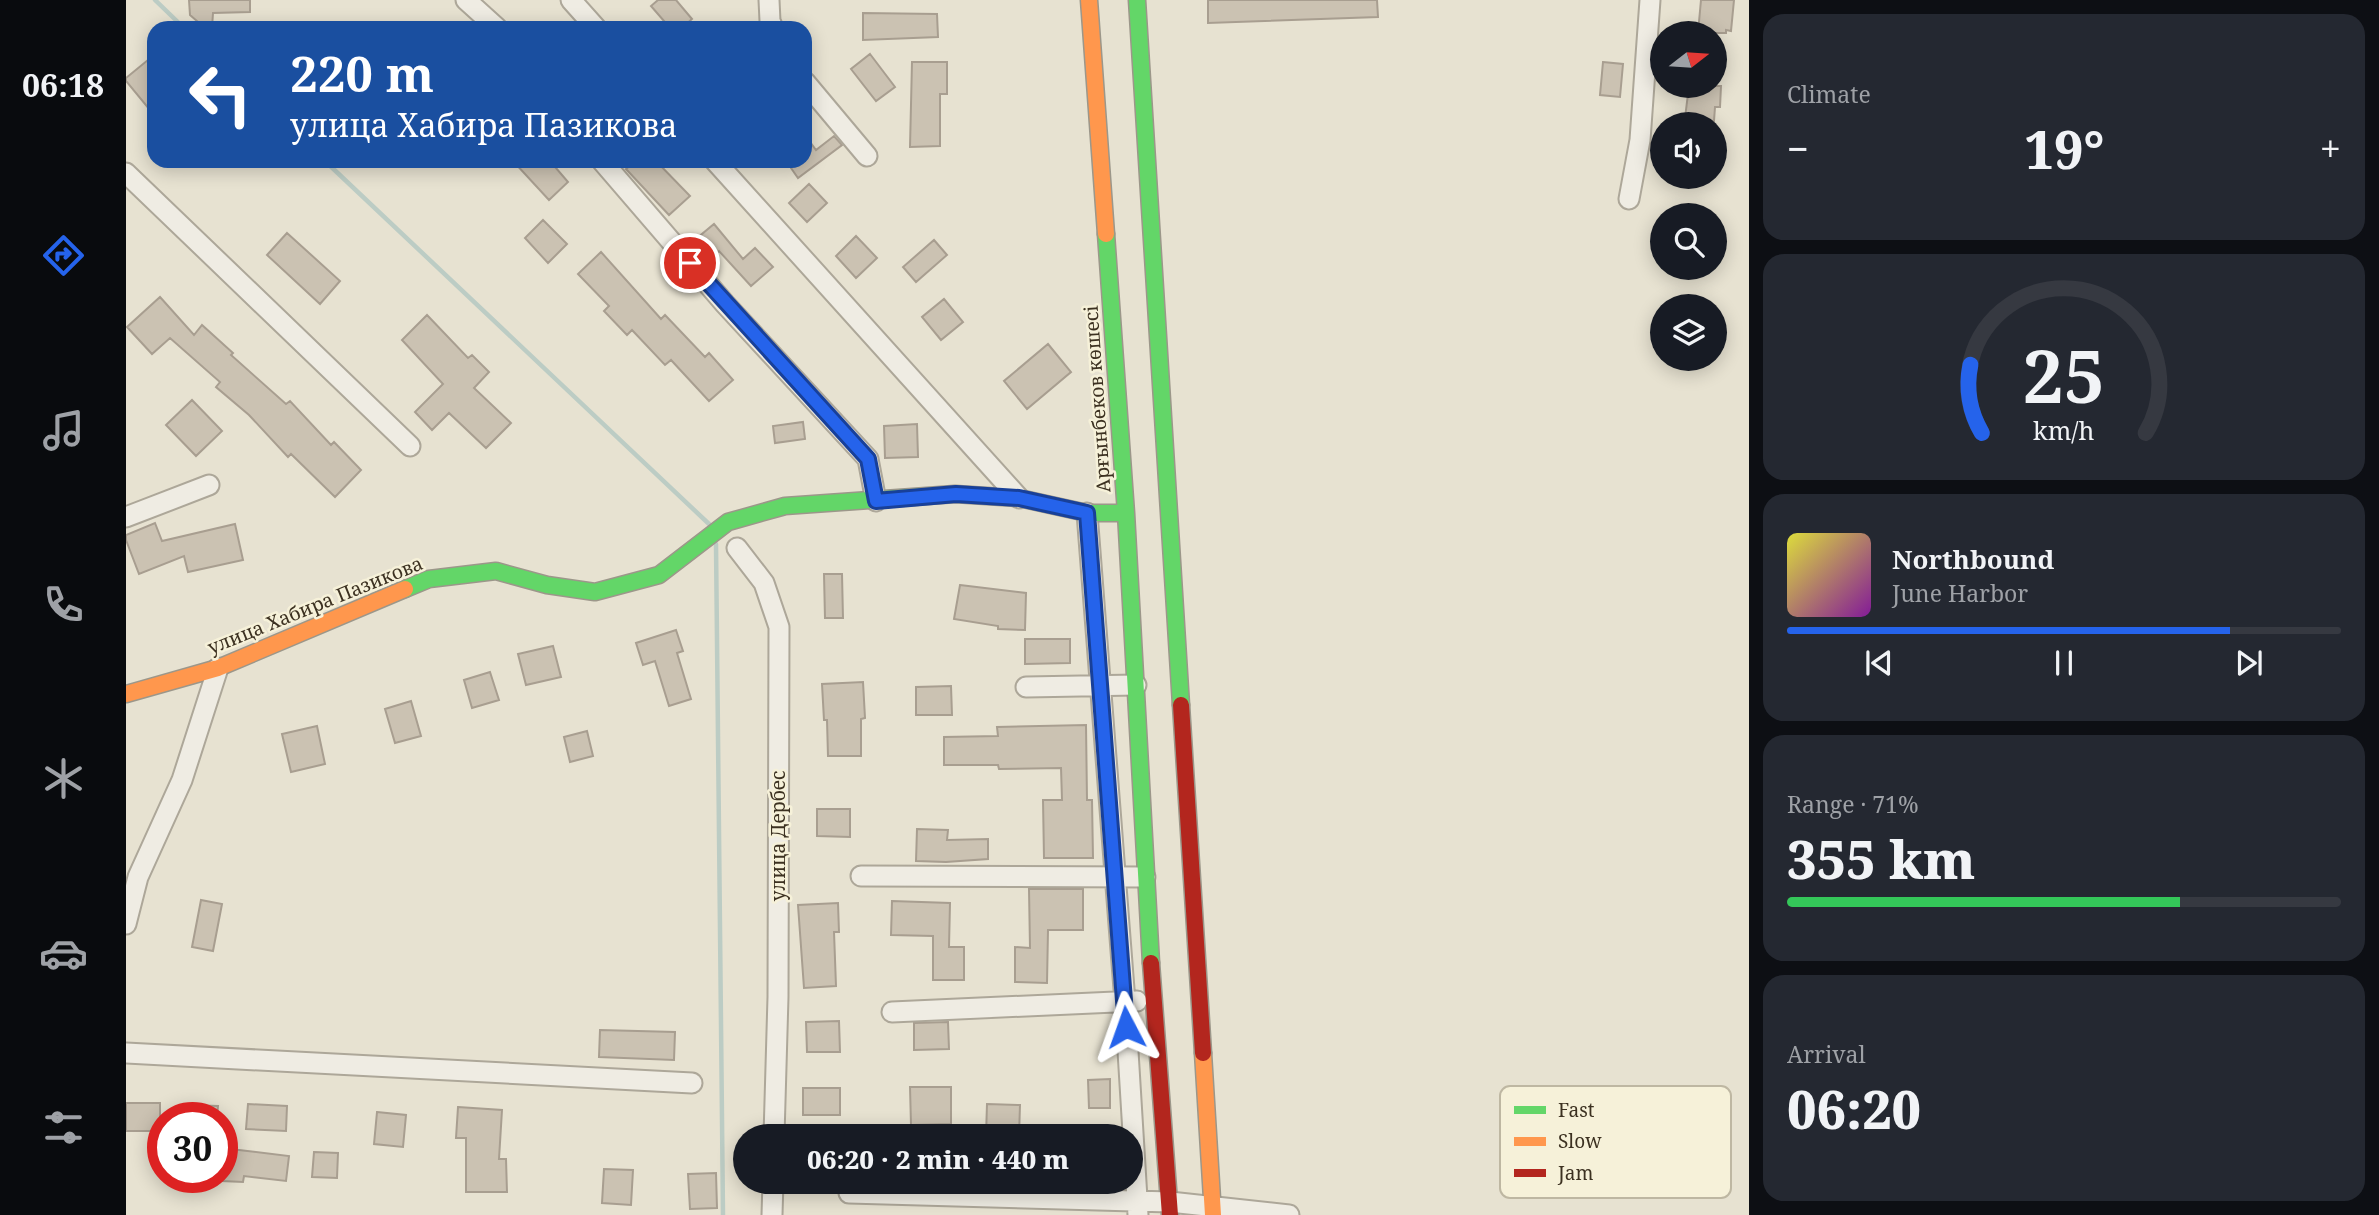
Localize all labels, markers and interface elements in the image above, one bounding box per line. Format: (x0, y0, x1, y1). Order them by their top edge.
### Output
north arrow (1650, 21, 1727, 98)
map controls (1650, 21, 1727, 371)
text: 220 m (290, 40, 434, 106)
icon: left (175, 49, 266, 140)
text: 06:18 (22, 63, 104, 106)
text: Climate (1787, 78, 1871, 110)
text: улица Хабира Пазикова (290, 103, 677, 146)
button: sound (1650, 112, 1727, 189)
text: 19° (2024, 113, 2104, 184)
text: − (1787, 122, 1809, 174)
text: + (2320, 122, 2341, 174)
button: search (1650, 203, 1727, 280)
icon: directions (39, 231, 88, 280)
pin (660, 233, 720, 293)
icon: arrive (671, 244, 709, 282)
button: layers (1650, 294, 1727, 371)
street label: Арғынбеков көшесі (1077, 305, 1117, 493)
text: 25 (2023, 326, 2105, 425)
icon: music (39, 406, 88, 455)
text: km/h (2033, 413, 2095, 447)
text: Northbound (1892, 541, 2054, 577)
street label: улица Хабира Пазикова (203, 550, 427, 660)
text: June Harbor (1892, 577, 2028, 609)
icon: phone (39, 580, 88, 629)
icon: previous (1860, 644, 1898, 682)
icon: pause (2045, 644, 2083, 682)
icon: next (2230, 644, 2268, 682)
icon: climate (39, 754, 88, 803)
street label: улица Дербес (765, 771, 791, 901)
text: Range · 71% (1787, 788, 1919, 820)
text: 355 km (1787, 823, 1975, 894)
icon: car (39, 929, 88, 978)
position arrow (1089, 990, 1163, 1064)
text: Arrival (1787, 1038, 1866, 1070)
text: 06:20 (1787, 1073, 1921, 1144)
legend (1500, 1086, 1731, 1198)
text: Fast (1558, 1097, 1595, 1123)
speed limit sign: 30 (147, 1102, 238, 1193)
icon: filters (39, 1103, 88, 1152)
text: Slow (1558, 1128, 1602, 1154)
text: 06:20 · 2 min · 440 m (807, 1141, 1069, 1177)
text: Jam (1557, 1160, 1593, 1186)

